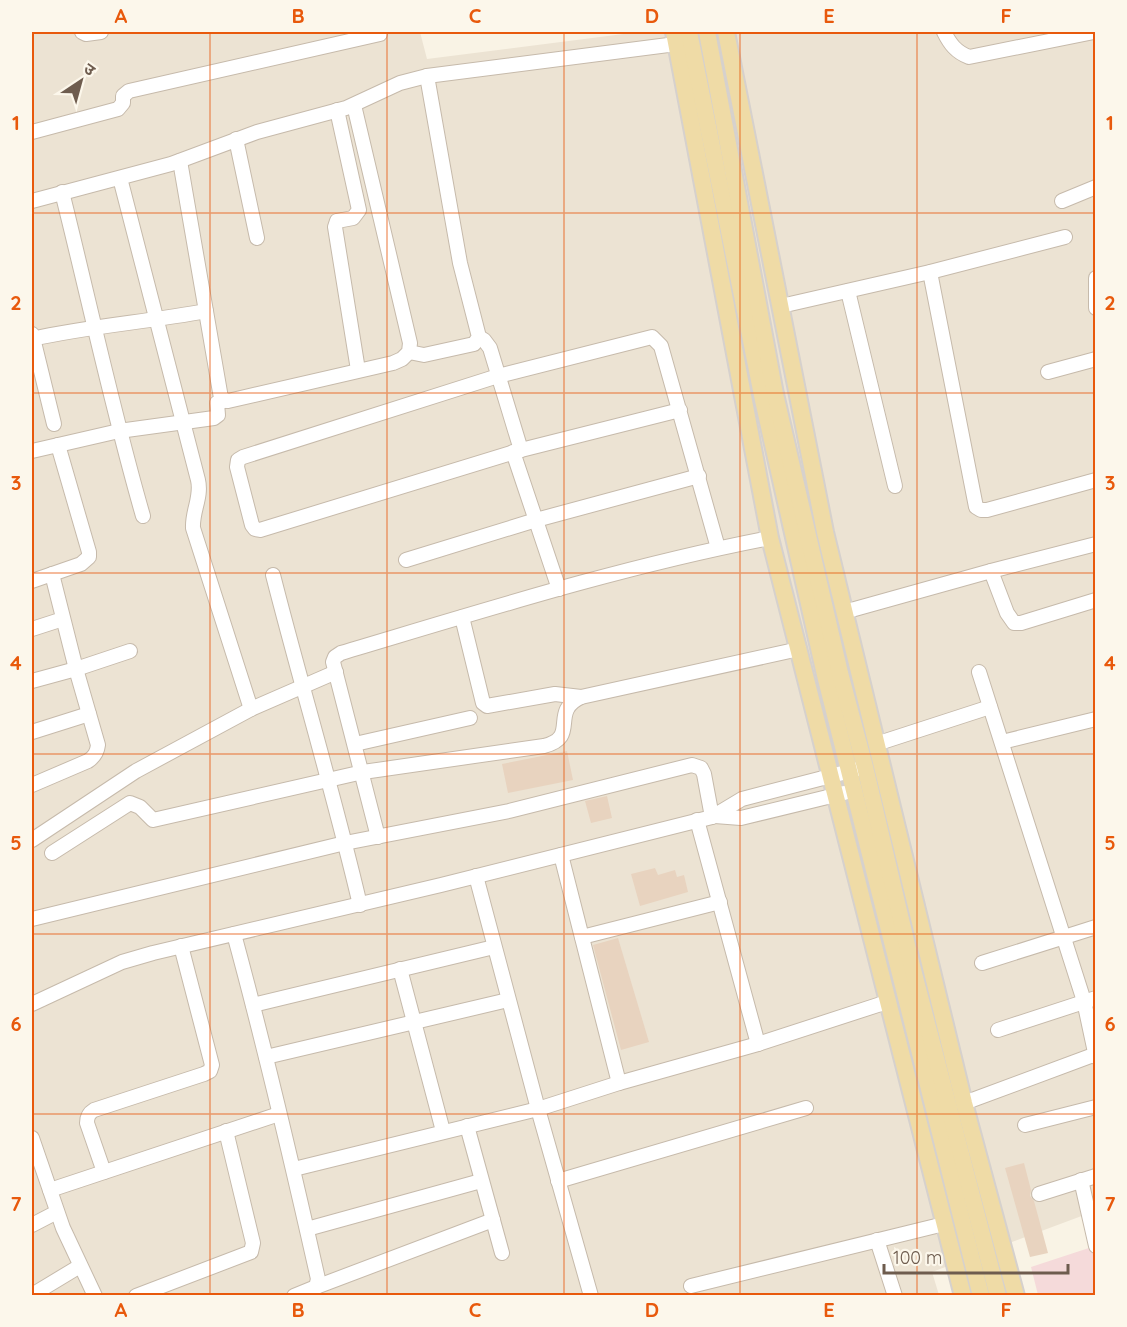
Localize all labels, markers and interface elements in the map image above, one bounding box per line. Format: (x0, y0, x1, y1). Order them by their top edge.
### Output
text: A (115, 3, 128, 28)
text: B (291, 3, 305, 28)
text: C (469, 3, 482, 28)
text: D (645, 3, 659, 28)
text: E (823, 3, 835, 28)
text: F (1000, 3, 1012, 28)
north arrow (51, 51, 111, 111)
text: उ (80, 58, 100, 80)
text: 1 (12, 110, 20, 135)
text: 1 (1106, 110, 1114, 135)
text: 2 (10, 290, 22, 315)
text: 2 (1104, 290, 1116, 315)
text: 3 (11, 470, 21, 495)
text: 3 (1105, 470, 1115, 495)
text: 4 (10, 650, 22, 675)
text: 4 (1104, 650, 1116, 675)
text: 5 (10, 830, 22, 855)
text: 5 (1104, 830, 1116, 855)
text: 6 (10, 1011, 22, 1036)
text: 6 (1104, 1011, 1116, 1036)
text: 7 (11, 1191, 22, 1216)
text: 7 (1105, 1191, 1116, 1216)
scale bar (884, 1237, 1068, 1275)
text: 100 m (893, 1246, 942, 1269)
text: A (115, 1297, 128, 1322)
text: B (291, 1297, 305, 1322)
text: C (469, 1297, 482, 1322)
text: D (645, 1297, 659, 1322)
text: E (823, 1297, 835, 1322)
text: F (1000, 1297, 1012, 1322)

